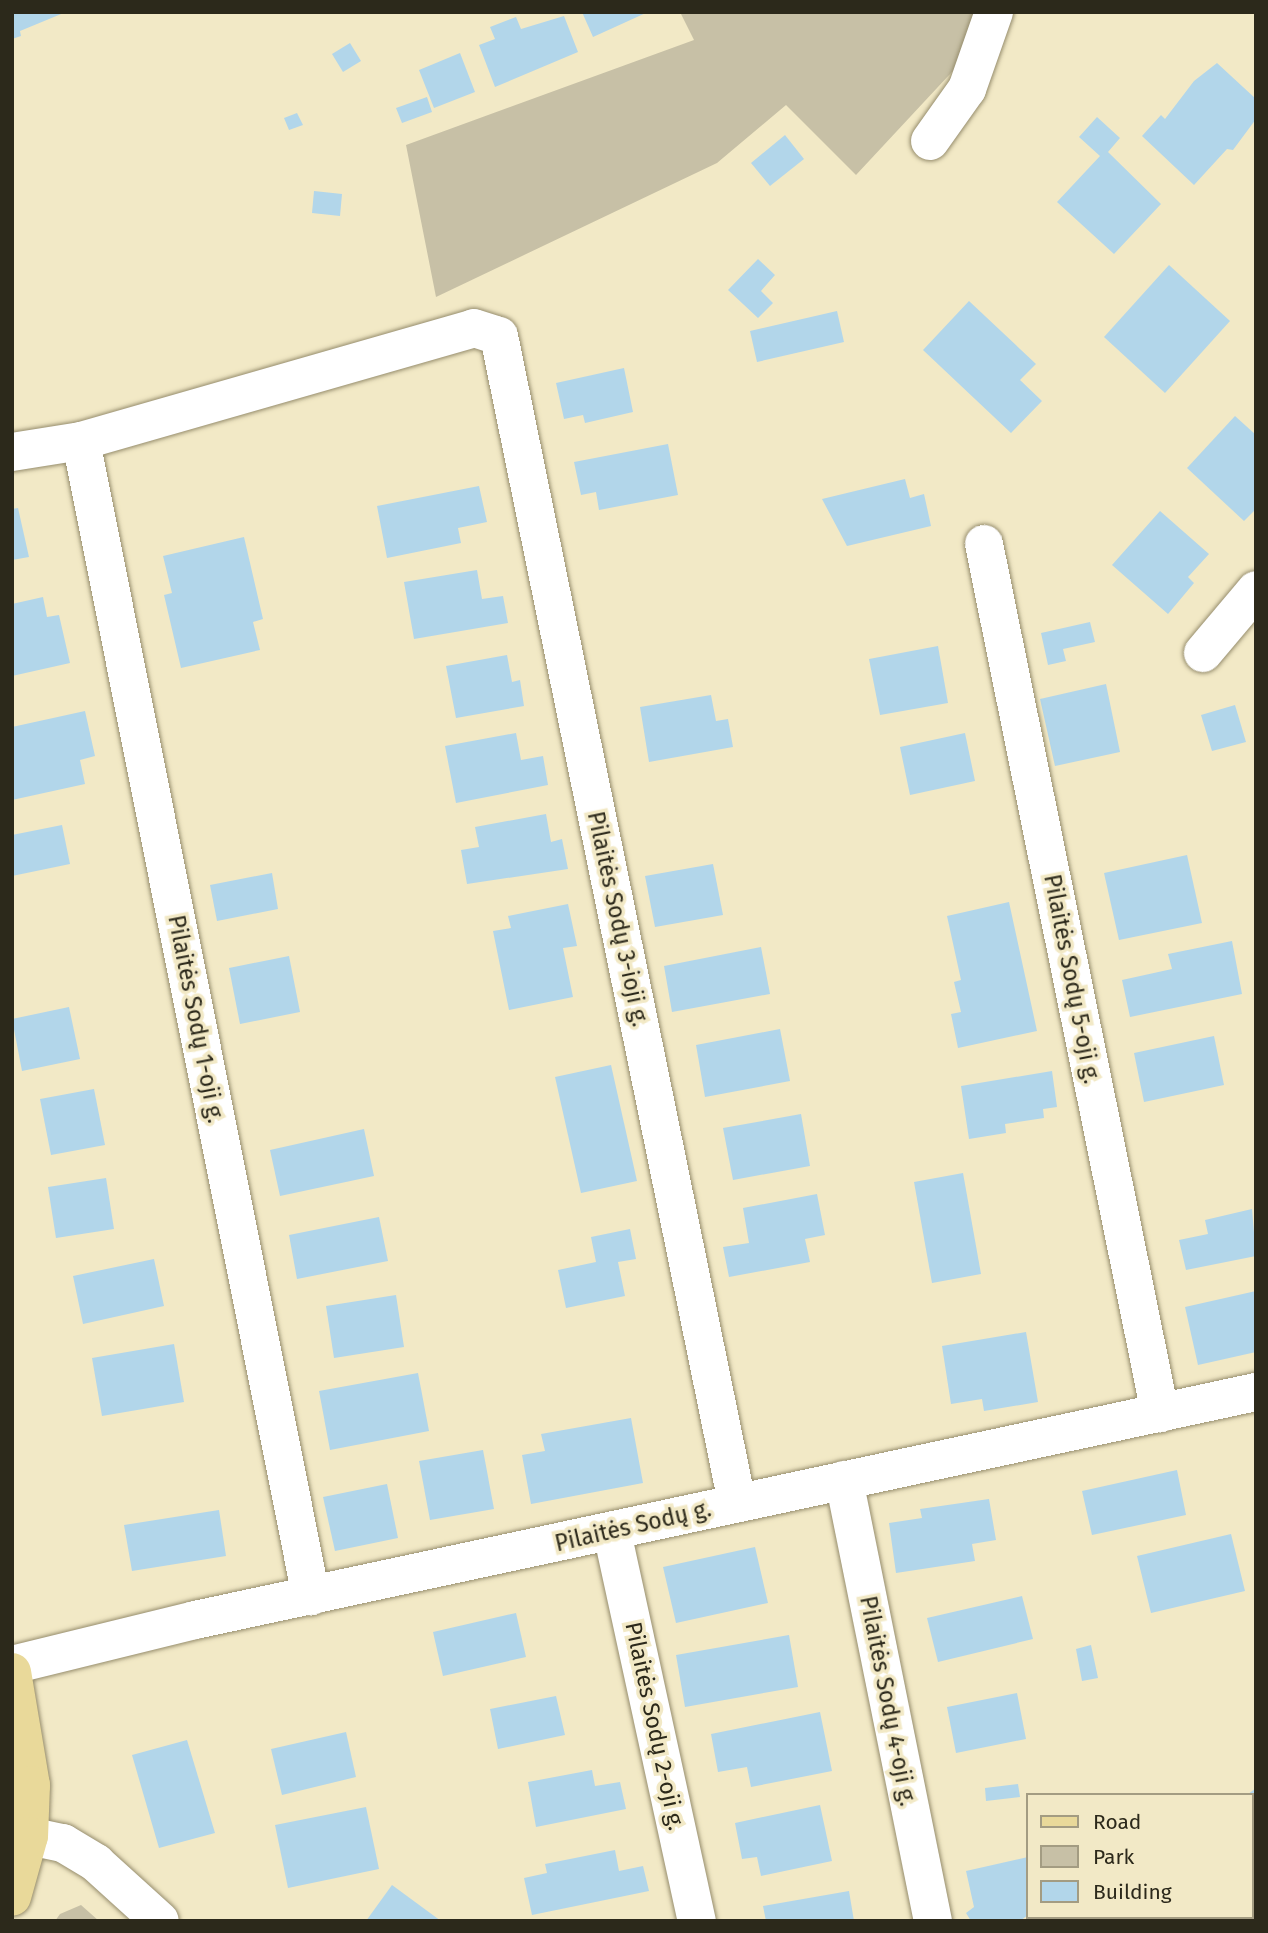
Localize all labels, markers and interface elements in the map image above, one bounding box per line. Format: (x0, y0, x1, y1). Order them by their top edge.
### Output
street label: Pilaitės Sodų 3-ioji g. (582, 809, 654, 1029)
street label: Pilaitės Sodų 5-oji g. (1038, 872, 1106, 1086)
street label: Pilaitės Sodų 1-oji g. (162, 913, 230, 1125)
street label: Pilaitės Sodų g. (552, 1495, 714, 1557)
street label: Pilaitės Sodų 4-oji g. (854, 1594, 922, 1808)
street label: Pilaitės Sodų 2-oji g. (619, 1619, 691, 1833)
legend (1026, 1793, 1254, 1919)
text: Road (1093, 1809, 1141, 1835)
text: Park (1093, 1844, 1134, 1870)
text: Building (1093, 1879, 1172, 1905)

